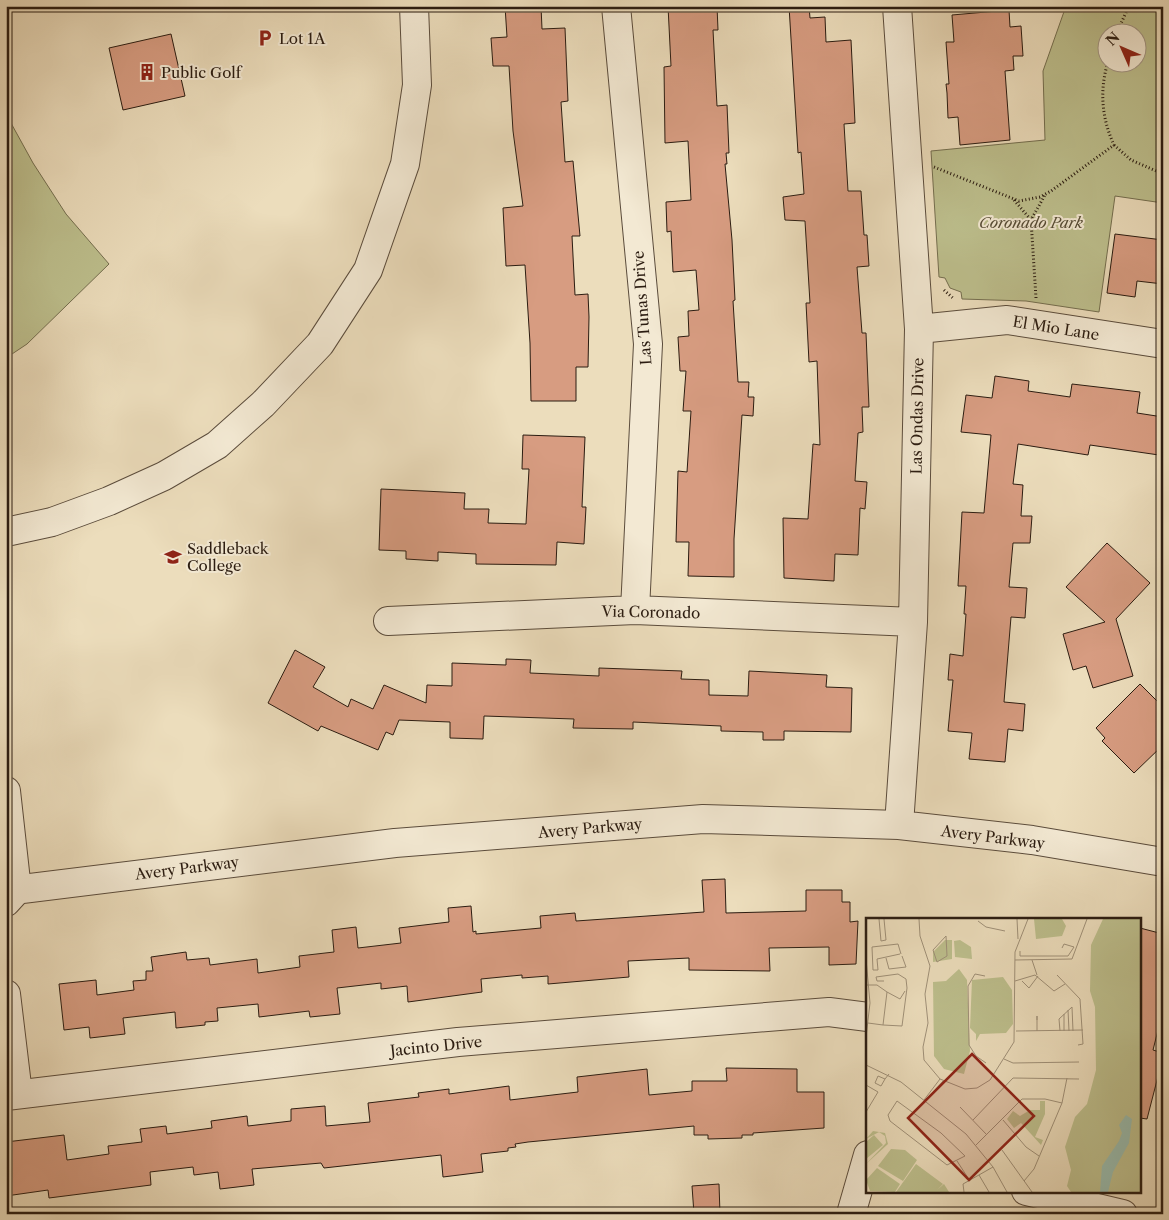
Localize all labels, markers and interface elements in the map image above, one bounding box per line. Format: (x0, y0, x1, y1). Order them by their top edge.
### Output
north arrow (1096, 22, 1146, 72)
parking icon: Lot 1A (255, 28, 275, 48)
text: N (1102, 28, 1123, 49)
place label: Lot 1A (279, 29, 326, 48)
building icon: Public Golf (137, 62, 157, 82)
place label: Public Golf (161, 63, 243, 82)
park label: Coronado Park (979, 213, 1083, 232)
street label: Las Tunas Drive (629, 250, 655, 366)
street label: El Mio Lane (1011, 312, 1101, 344)
street label: Las Ondas Drive (906, 357, 928, 475)
place label: Saddleback College (187, 539, 270, 575)
school or university icon: Saddleback College (163, 547, 183, 567)
street label: Via Coronado (600, 602, 701, 622)
street label: Avery Parkway (536, 814, 644, 842)
street label: Avery Parkway (939, 821, 1047, 853)
street label: Avery Parkway (133, 852, 241, 884)
inset map (866, 918, 1142, 1192)
street label: Jacinto Drive (387, 1032, 483, 1060)

